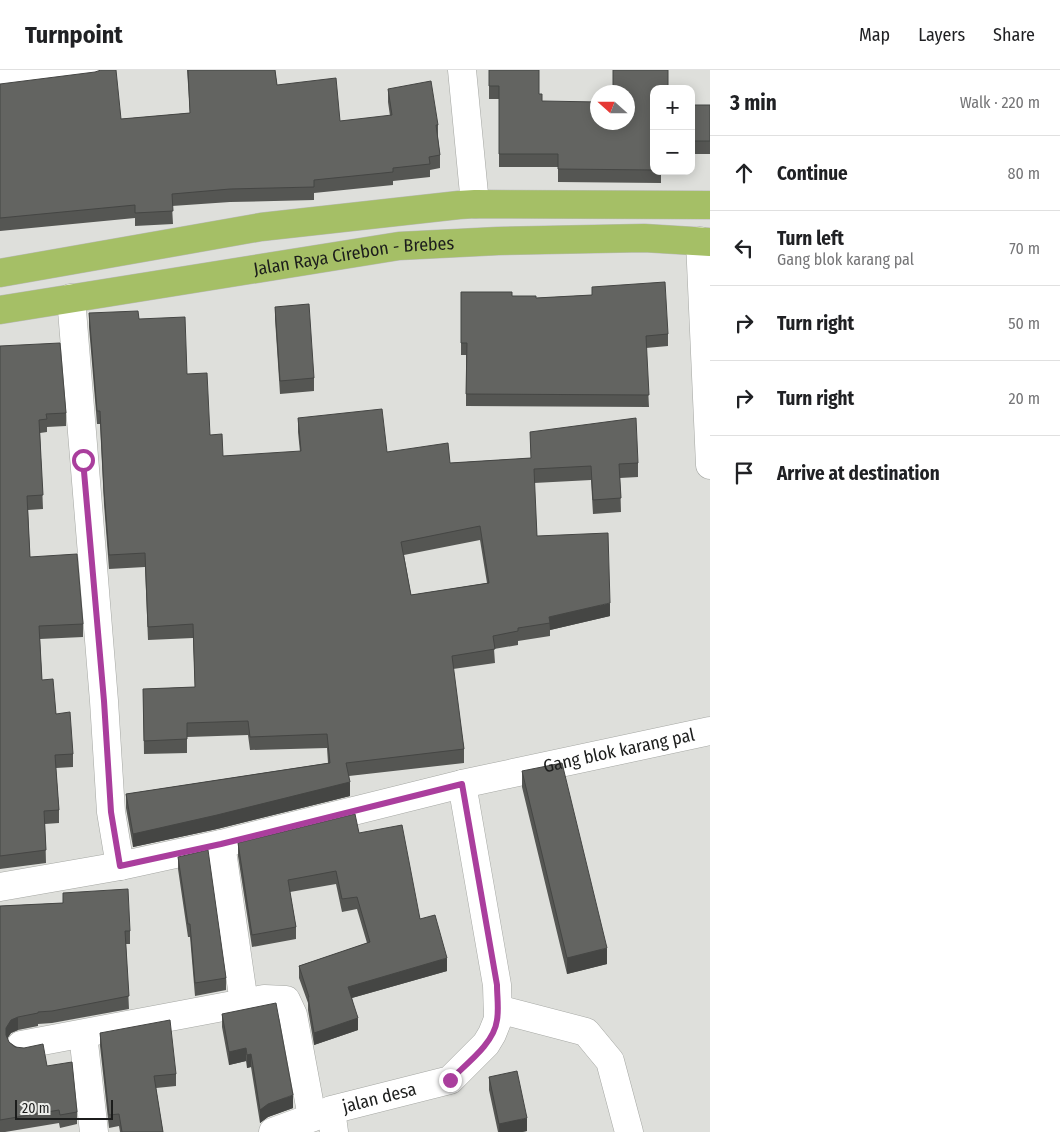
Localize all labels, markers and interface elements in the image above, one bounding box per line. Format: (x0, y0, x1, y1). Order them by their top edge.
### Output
text: Turnpoint (25, 21, 123, 49)
text: Map (859, 24, 890, 46)
text: Layers (918, 24, 965, 46)
text: Share (993, 24, 1035, 46)
north arrow (590, 85, 635, 130)
map controls (650, 85, 695, 175)
button: + (650, 85, 695, 130)
text: 3 min (730, 90, 777, 116)
text: Walk · 220 m (960, 93, 1040, 112)
button: − (650, 130, 695, 175)
icon: ahead (730, 159, 758, 187)
text: Continue (777, 162, 848, 185)
text: 80 m (1008, 164, 1040, 183)
text: Turn left (777, 227, 844, 250)
street label: Jalan Raya Cirebon - Brebes (252, 232, 455, 280)
icon: left (730, 234, 758, 262)
text: 70 m (1009, 239, 1040, 258)
text: Gang blok karang pal (777, 250, 914, 269)
icon: right (730, 309, 758, 337)
text: Turn right (777, 312, 854, 335)
text: 50 m (1008, 314, 1040, 333)
icon: right (730, 384, 758, 412)
text: Turn right (777, 387, 854, 410)
text: 20 m (1009, 389, 1040, 408)
route start (72, 449, 95, 472)
icon: arrive (730, 459, 758, 487)
text: Arrive at destination (777, 462, 940, 485)
street label: Gang blok karang pal (541, 724, 697, 777)
route end (439, 1069, 462, 1092)
street label: jalan desa (339, 1078, 419, 1118)
scale bar (15, 1097, 112, 1120)
text: 20 m (22, 1100, 50, 1117)

